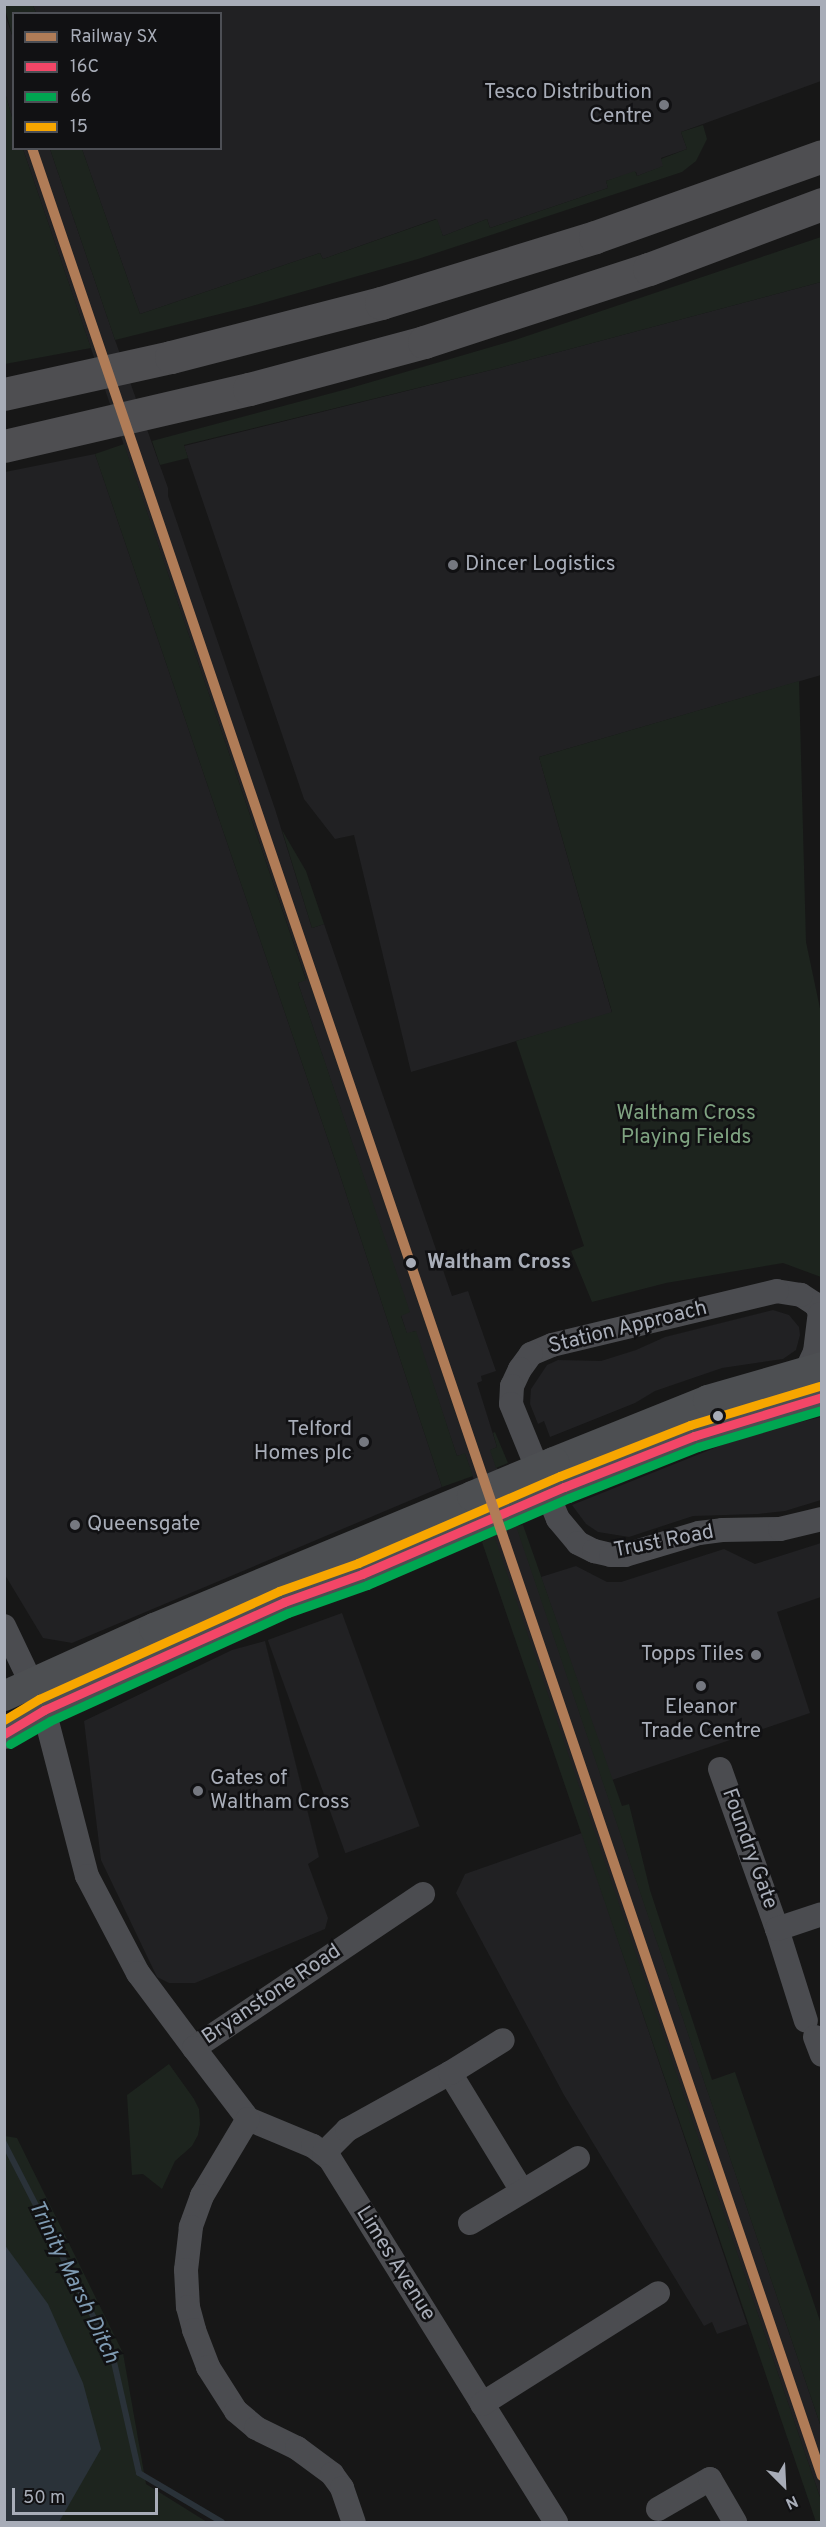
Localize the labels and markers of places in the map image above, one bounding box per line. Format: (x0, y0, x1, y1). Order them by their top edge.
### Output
place label: Tesco Distribution Centre (484, 80, 652, 130)
marker: Tesco Distribution Centre (657, 98, 671, 112)
place label: Dincer Logistics (465, 552, 616, 578)
marker: Dincer Logistics (446, 558, 460, 572)
place label: Waltham Cross (427, 1250, 571, 1276)
marker: Waltham Cross (400, 1252, 422, 1274)
unlabelled marker (712, 1410, 724, 1422)
place label: Telford Homes plc (254, 1417, 352, 1467)
marker: Telford Homes plc (357, 1435, 371, 1449)
place label: Queensgate (87, 1512, 200, 1538)
marker: Queensgate (68, 1518, 82, 1532)
place label: Topps Tiles (640, 1642, 744, 1668)
marker: Topps Tiles (749, 1648, 763, 1662)
marker: Eleanor Trade Centre (694, 1679, 708, 1693)
place label: Eleanor Trade Centre (641, 1695, 761, 1745)
place label: Gates of Waltham Cross (210, 1766, 350, 1816)
marker: Gates of Waltham Cross (191, 1784, 205, 1798)

